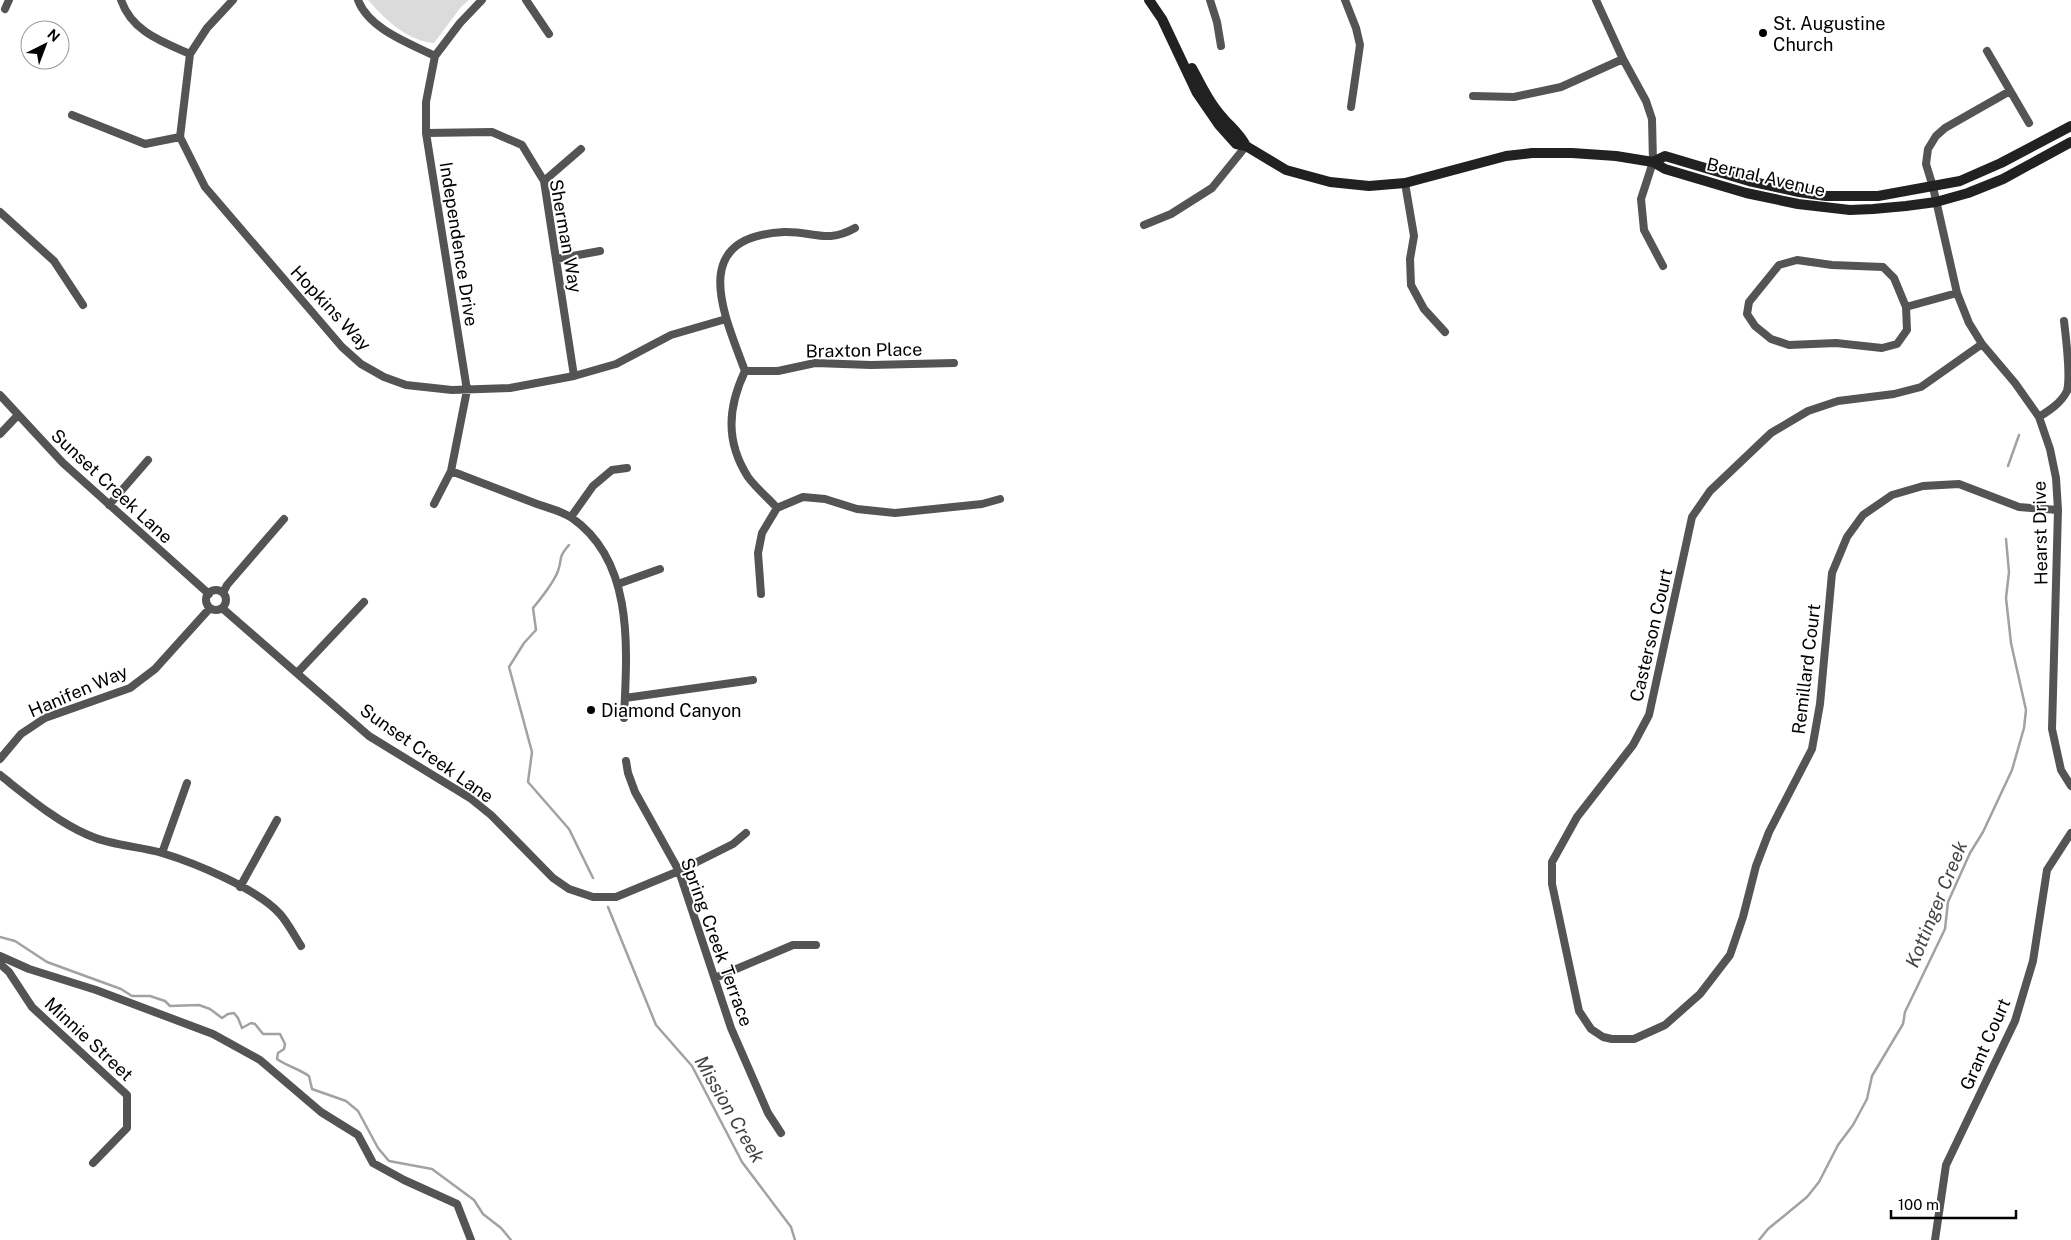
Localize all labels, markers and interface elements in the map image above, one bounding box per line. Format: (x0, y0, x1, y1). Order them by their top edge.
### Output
place label: St. Augustine Church (1773, 13, 1886, 55)
north arrow (20, 20, 70, 70)
text: N (44, 26, 63, 45)
marker: St. Augustine Church (1757, 27, 1769, 39)
street label: Bernal Avenue (1705, 153, 1827, 201)
street label: Independence Drive (436, 160, 482, 328)
street label: Sherman Way (546, 177, 586, 295)
street label: Hopkins Way (286, 261, 376, 355)
street label: Braxton Place (805, 338, 923, 362)
street label: Sunset Creek Lane (47, 424, 177, 548)
street label: Hearst Drive (2029, 481, 2051, 585)
street label: Casterson Court (1625, 566, 1677, 704)
street label: Remillard Court (1788, 602, 1824, 736)
street label: Hanifen Way (25, 661, 131, 721)
street label: Sunset Creek Lane (356, 699, 498, 807)
place label: Diamond Canyon (601, 700, 741, 721)
marker: Diamond Canyon (585, 704, 597, 716)
water label: Kottinger Creek (1901, 837, 1972, 970)
street label: Spring Creek Terrace (677, 855, 757, 1029)
street label: Minnie Street (41, 993, 137, 1085)
street label: Grant Court (1955, 995, 2015, 1093)
water label: Mission Creek (690, 1052, 770, 1167)
scale bar (1891, 1188, 2016, 1220)
text: 100 m (1898, 1196, 1939, 1213)

